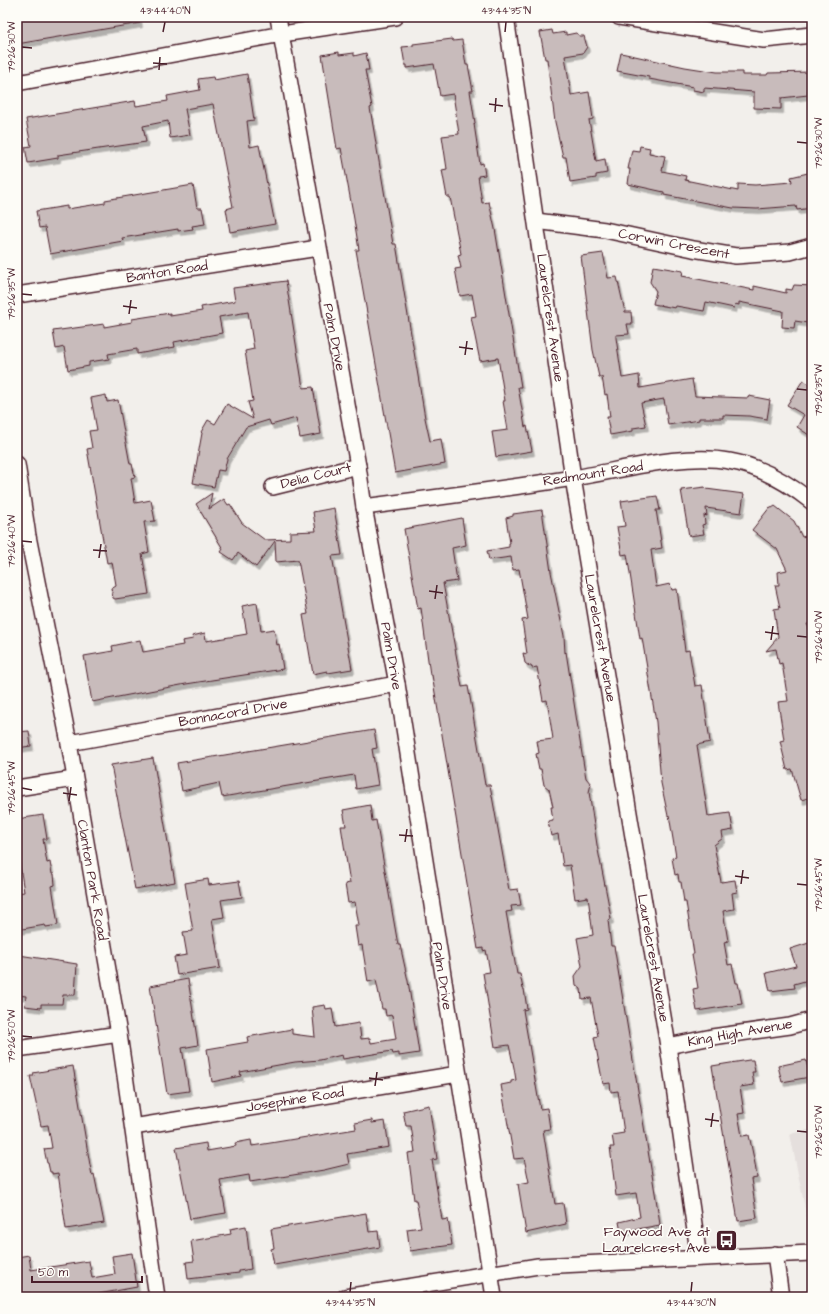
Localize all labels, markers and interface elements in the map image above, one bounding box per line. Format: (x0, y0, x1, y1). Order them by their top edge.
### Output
text: 43°44'40"N (139, 4, 191, 18)
text: 43°44'35"N (481, 4, 531, 18)
text: 79°26'30"W (5, 21, 19, 72)
text: 79°26'30"W (812, 117, 826, 168)
street label: Corwin Crescent (617, 223, 732, 265)
street label: Laurelcrest Avenue (531, 253, 569, 384)
street label: Banton Road (125, 256, 209, 288)
text: 79°26'35"W (5, 268, 19, 320)
street label: Palm Drive (318, 301, 350, 373)
text: 79°26'35"W (812, 364, 826, 416)
street label: Redmount Road (542, 456, 644, 492)
street label: Delia Court (279, 458, 354, 494)
text: 79°26'40"W (5, 514, 19, 567)
street label: Laurelcrest Avenue (579, 573, 621, 704)
text: 79°26'40"W (812, 610, 826, 663)
street label: Palm Drive (375, 621, 407, 692)
street label: Bonnacord Drive (177, 694, 289, 732)
text: 79°26'45"W (5, 761, 19, 815)
street label: Clanton Park Road (72, 818, 112, 942)
text: 79°26'45"W (812, 858, 826, 912)
street label: Laurelcrest Avenue (632, 893, 674, 1024)
street label: Palm Drive (427, 941, 457, 1012)
text: 79°26'50"W (5, 1009, 19, 1062)
street label: King High Avenue (686, 1014, 794, 1052)
street label: Josephine Road (245, 1082, 345, 1118)
text: 79°26'50"W (812, 1105, 826, 1158)
place label: Faywood Ave at Laurelcrest Ave (602, 1222, 710, 1258)
bus stop icon: Faywood Ave at Laurelcrest Ave (713, 1227, 739, 1253)
scale bar (32, 1258, 142, 1284)
text: 50 m (38, 1264, 69, 1281)
text: 43°44'35"N (325, 1296, 375, 1310)
text: 43°44'30"N (666, 1296, 716, 1310)

